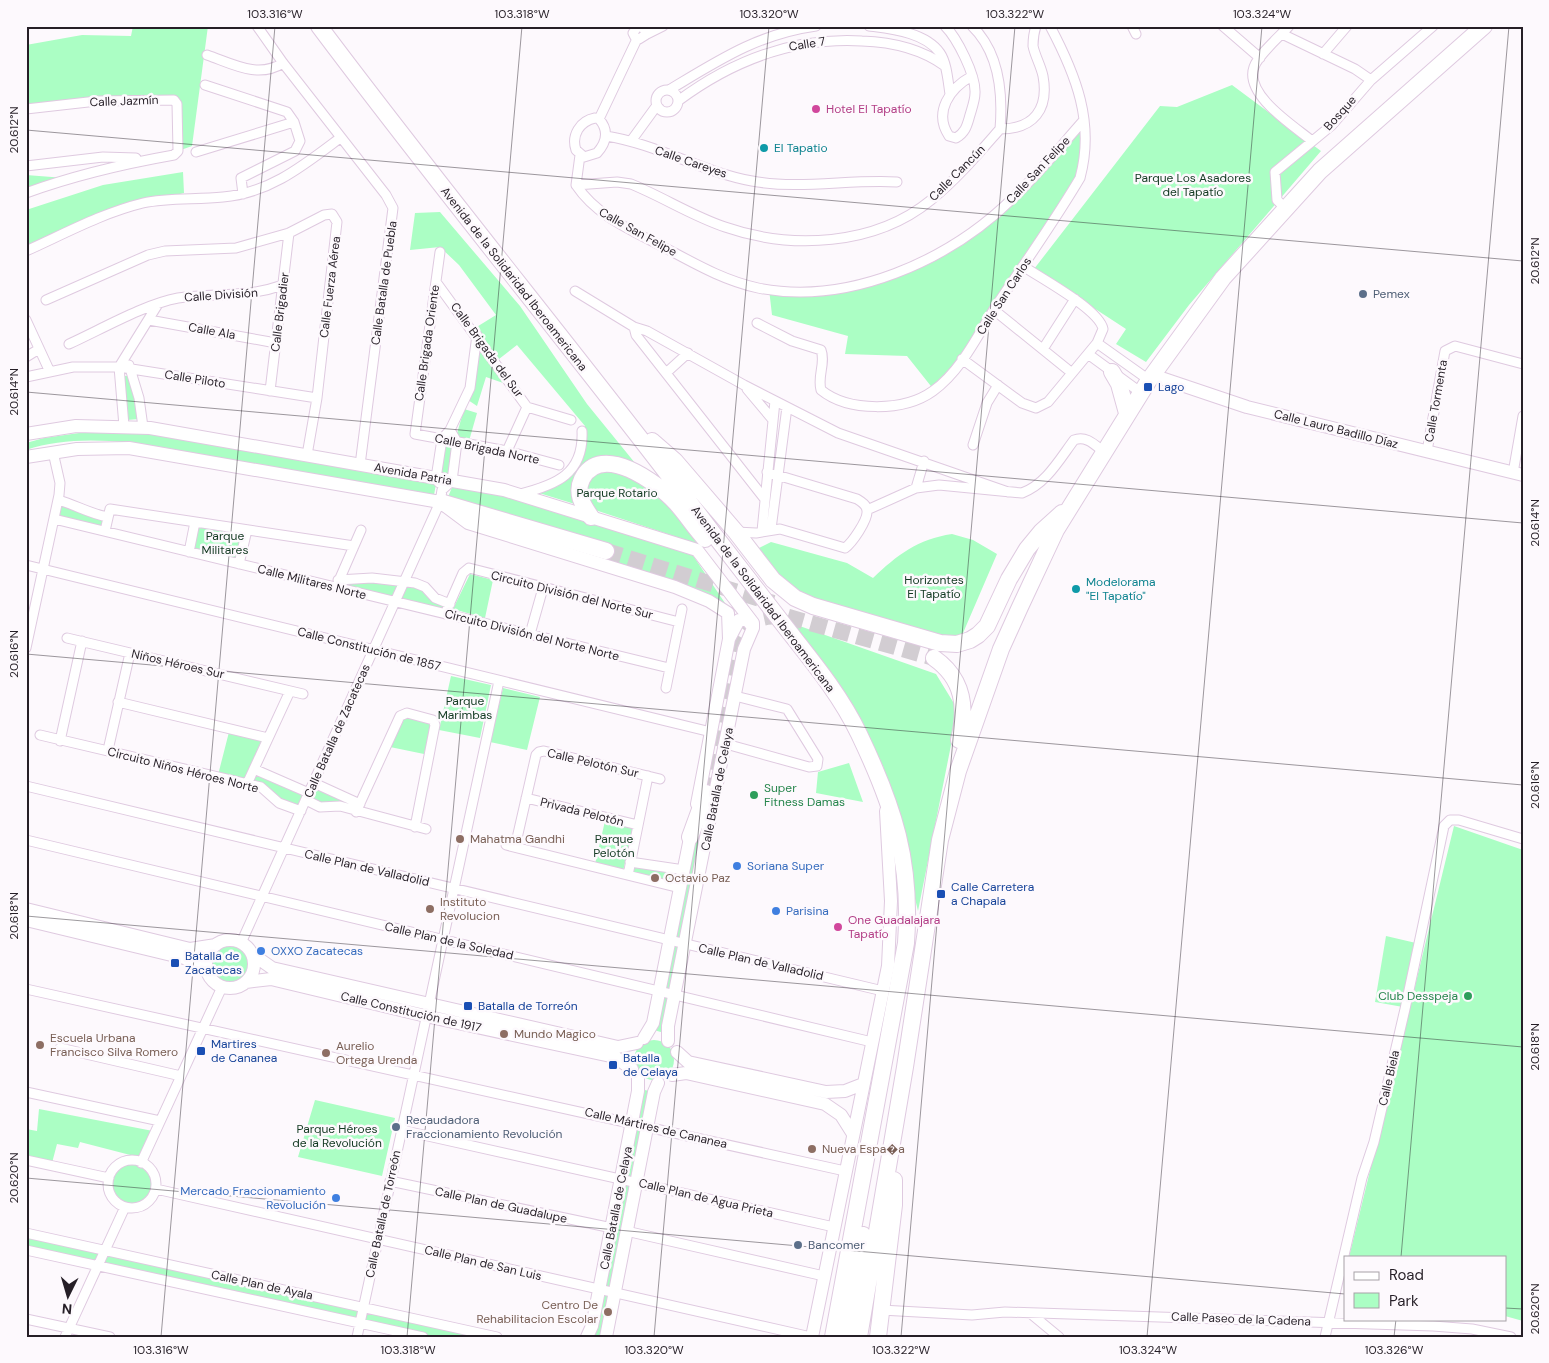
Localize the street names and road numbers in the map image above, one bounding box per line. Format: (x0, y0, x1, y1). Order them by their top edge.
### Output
street label: Calle 7 (788, 33, 826, 55)
street label: Calle Jazmín (89, 92, 159, 110)
street label: Bosque (1320, 92, 1360, 134)
street label: Calle San Felipe (1003, 133, 1074, 207)
street label: Calle Cancún (925, 141, 989, 205)
street label: Calle Careyes (653, 142, 729, 182)
street label: Avenida de la Solidaridad Iberoamericana (437, 184, 591, 374)
street label: Calle San Felipe (596, 204, 680, 260)
street label: Calle Batalla de Puebla (367, 220, 401, 346)
street label: Calle Fuerza Aérea (316, 235, 344, 339)
street label: Calle San Carlos (973, 254, 1035, 338)
street label: Calle Brigadier (267, 271, 293, 353)
street label: Calle División (184, 284, 258, 306)
street label: Calle Brigada Oriente (411, 284, 443, 402)
street label: Calle Brigada del Sur (447, 299, 527, 401)
street label: Calle Ala (187, 319, 237, 343)
street label: Calle Tormenta (1421, 359, 1451, 443)
street label: Calle Piloto (163, 366, 227, 392)
street label: Calle Lauro Badillo Díaz (1272, 406, 1400, 452)
street label: Calle Brigada Norte (433, 430, 541, 468)
street label: Avenida Patria (373, 459, 453, 489)
street label: Avenida de la Solidaridad Iberoamericana (688, 503, 838, 695)
street label: Calle Militares Norte (256, 561, 368, 603)
street label: Circuito División del Norte Sur (489, 567, 655, 623)
street label: Circuito División del Norte Norte (443, 606, 621, 665)
street label: Calle Constitución de 1857 (296, 623, 442, 675)
street label: Niños Héroes Sur (130, 646, 227, 683)
street label: Calle Batalla de Zacatecas (300, 662, 374, 800)
street label: Calle Batalla de Celaya (697, 726, 737, 852)
street label: Circuito Niños Héroes Norte (106, 743, 260, 797)
street label: Calle Pelotón Sur (546, 745, 641, 781)
street label: Privada Pelotón (539, 794, 626, 830)
street label: Calle Plan de Valladolid (303, 846, 431, 890)
street label: Calle Plan de la Soledad (383, 918, 515, 964)
street label: Calle Plan de Valladolid (697, 940, 825, 984)
street label: Calle Constitución de 1917 (339, 988, 483, 1036)
street label: Calle Biela (1375, 1049, 1403, 1107)
street label: Calle Mártires de Cananea (583, 1104, 729, 1152)
street label: Calle Batalla de Celaya (596, 1145, 636, 1271)
street label: Calle Batalla de Torreón (362, 1149, 404, 1279)
street label: Calle Plan de Agua Prieta (637, 1175, 775, 1221)
street label: Calle Plan de Guadalupe (433, 1183, 569, 1227)
street label: Calle Plan de San Luis (423, 1242, 543, 1284)
street label: Calle Plan de Ayala (210, 1266, 314, 1304)
street label: Calle Paseo de la Cadena (1171, 1309, 1311, 1329)

